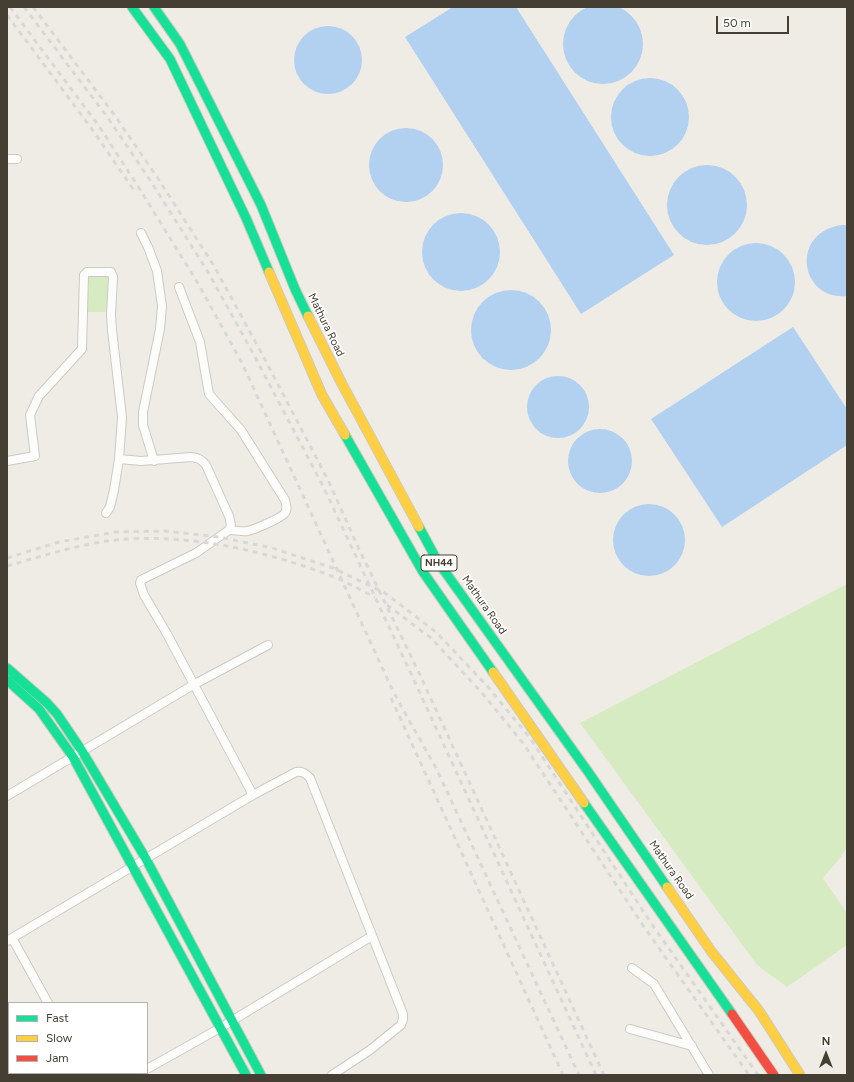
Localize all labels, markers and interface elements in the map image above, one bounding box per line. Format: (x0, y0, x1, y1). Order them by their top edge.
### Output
scale bar (718, 8, 791, 34)
text: 50 m (723, 16, 751, 30)
street label: Mathura Road (305, 291, 347, 359)
road number: NH44 (421, 555, 457, 571)
street label: Mathura Road (459, 573, 509, 637)
street label: Mathura Road (646, 838, 696, 902)
legend (8, 1002, 148, 1074)
text: Fast (46, 1011, 69, 1025)
text: Slow (46, 1031, 72, 1045)
north arrow (806, 1034, 846, 1074)
text: N (822, 1035, 830, 1048)
text: Jam (46, 1051, 69, 1065)

